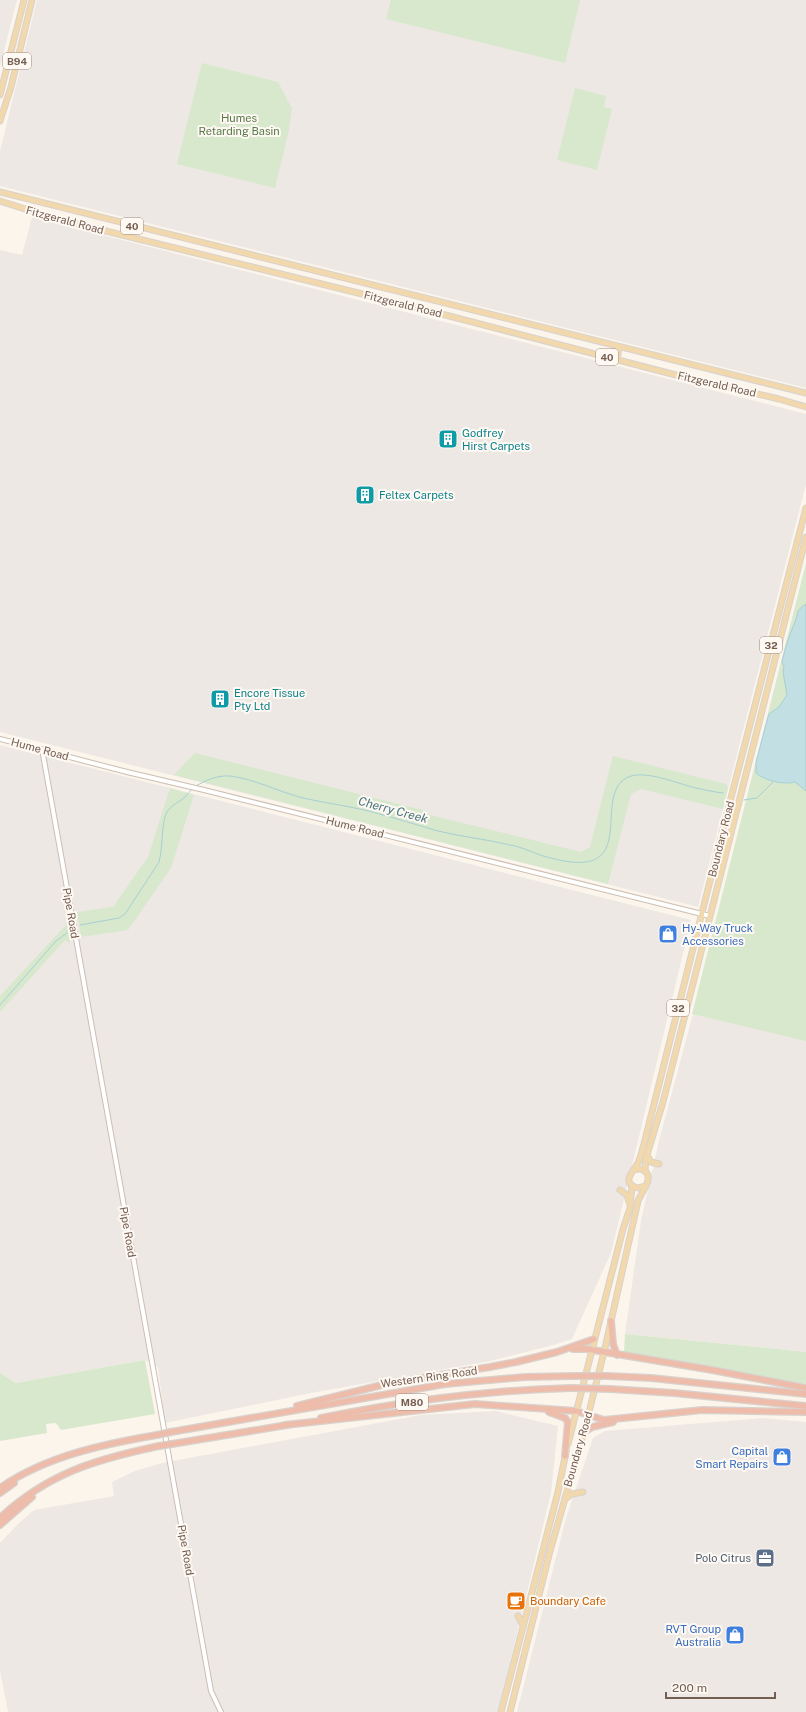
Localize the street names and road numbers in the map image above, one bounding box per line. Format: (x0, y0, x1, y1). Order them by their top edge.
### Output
road number: B94 (3, 53, 31, 69)
street label: Fitzgerald Road (25, 204, 105, 236)
road number: 40 (121, 218, 143, 234)
street label: Fitzgerald Road (363, 288, 443, 320)
road number: 40 (596, 349, 618, 365)
street label: Fitzgerald Road (677, 369, 757, 399)
road number: 32 (760, 637, 782, 653)
street label: Hume Road (10, 736, 70, 762)
street label: Boundary Road (706, 800, 736, 878)
street label: Hume Road (325, 814, 385, 840)
street label: Pipe Road (61, 887, 81, 939)
road number: 32 (667, 1000, 689, 1016)
street label: Pipe Road (118, 1206, 138, 1258)
street label: Western Ring Road (380, 1364, 478, 1390)
road number: M80 (396, 1394, 428, 1410)
street label: Boundary Road (561, 1410, 595, 1488)
street label: Pipe Road (176, 1524, 196, 1576)

